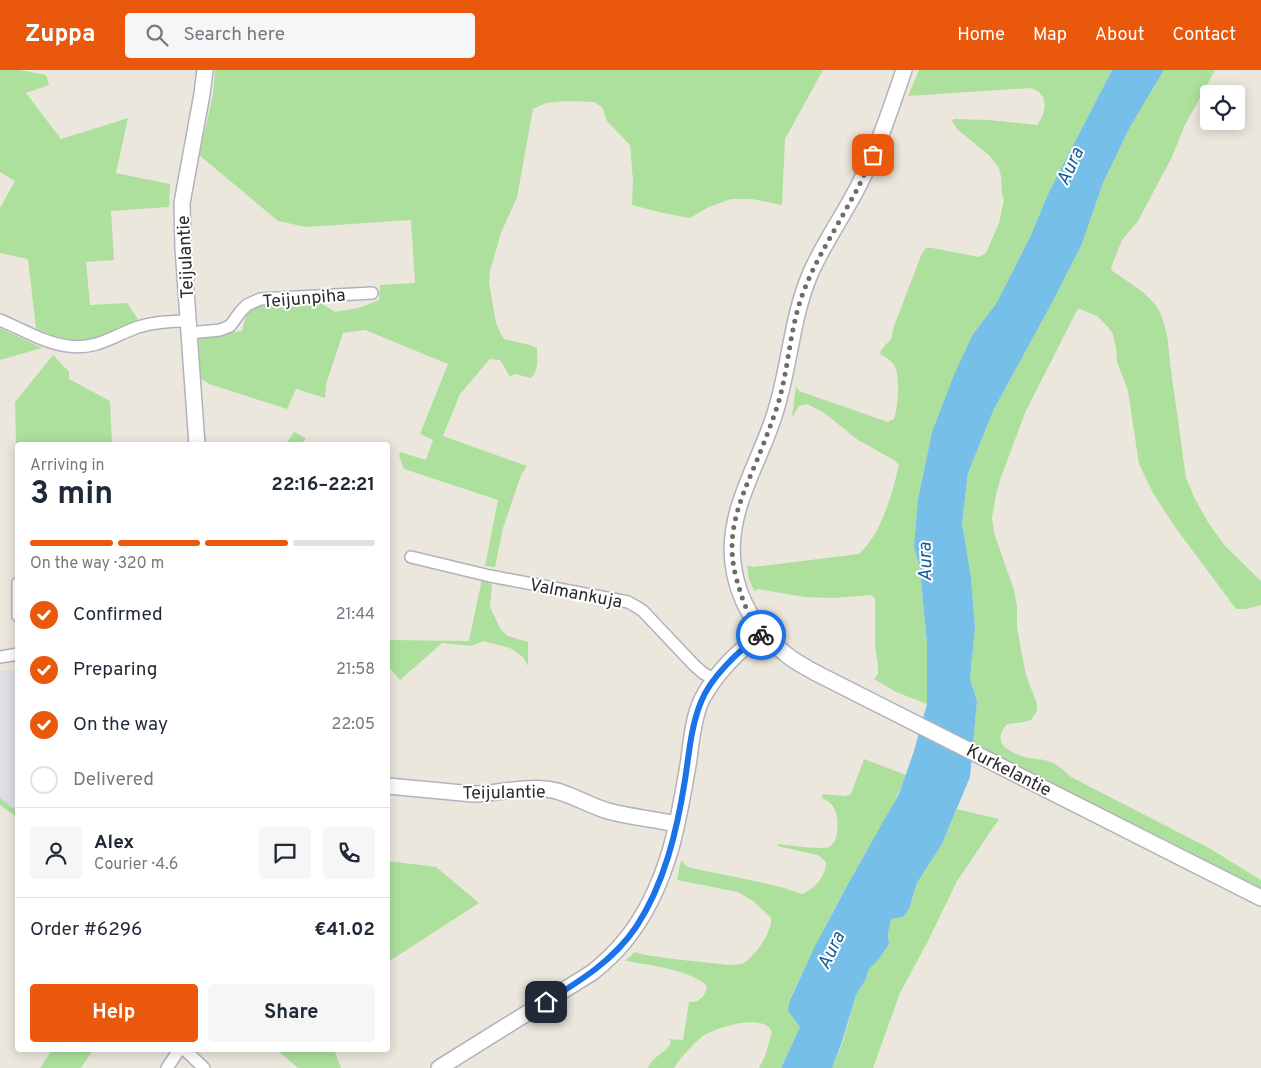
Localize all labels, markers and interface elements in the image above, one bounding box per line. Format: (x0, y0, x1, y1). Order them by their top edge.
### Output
search box (125, 13, 475, 58)
text: Zuppa (25, 20, 95, 50)
icon: search (143, 21, 171, 49)
text: Search here (183, 23, 285, 47)
text: Home (957, 24, 1005, 47)
text: Map (1033, 24, 1067, 47)
text: About (1095, 24, 1144, 47)
text: Contact (1172, 24, 1236, 47)
map controls (1200, 85, 1245, 130)
button: locate (1200, 85, 1245, 130)
pin (852, 134, 894, 176)
icon: bag (859, 141, 887, 169)
water label: Aura (1052, 144, 1090, 190)
street label: Teijulantie (173, 215, 200, 299)
street label: Teijunpiha (262, 284, 347, 315)
text: Arriving in (30, 456, 105, 476)
text: 22:16–22:21 (271, 473, 375, 497)
text: 3 min (30, 475, 113, 515)
water label: Aura (914, 542, 938, 582)
text: On the way · 320 m (30, 554, 164, 574)
street label: Valmankuja (527, 574, 624, 615)
icon: check (30, 601, 58, 629)
text: Confirmed (73, 603, 163, 627)
text: 21:44 (336, 605, 375, 625)
courier (736, 610, 786, 660)
icon: bike (747, 621, 775, 649)
icon: check (30, 656, 58, 684)
text: Preparing (73, 658, 157, 682)
text: 21:58 (336, 660, 375, 680)
icon: check (30, 711, 58, 739)
text: On the way (73, 713, 168, 737)
text: 22:05 (332, 715, 375, 735)
street label: Kurkelantie (962, 740, 1055, 803)
text: Delivered (73, 768, 154, 792)
street label: Teijulantie (462, 781, 546, 806)
button: person (30, 827, 82, 879)
button: chat (259, 827, 311, 879)
button: phone (323, 827, 375, 879)
text: Alex (94, 831, 134, 855)
text: Courier · 4.6 (94, 855, 178, 875)
text: Order #6296 (30, 918, 142, 942)
text: €41.02 (314, 918, 375, 942)
water label: Aura (812, 928, 851, 974)
pin (525, 981, 567, 1023)
button: Help (30, 984, 198, 1042)
button: Share (208, 984, 375, 1042)
icon: home (532, 988, 560, 1016)

